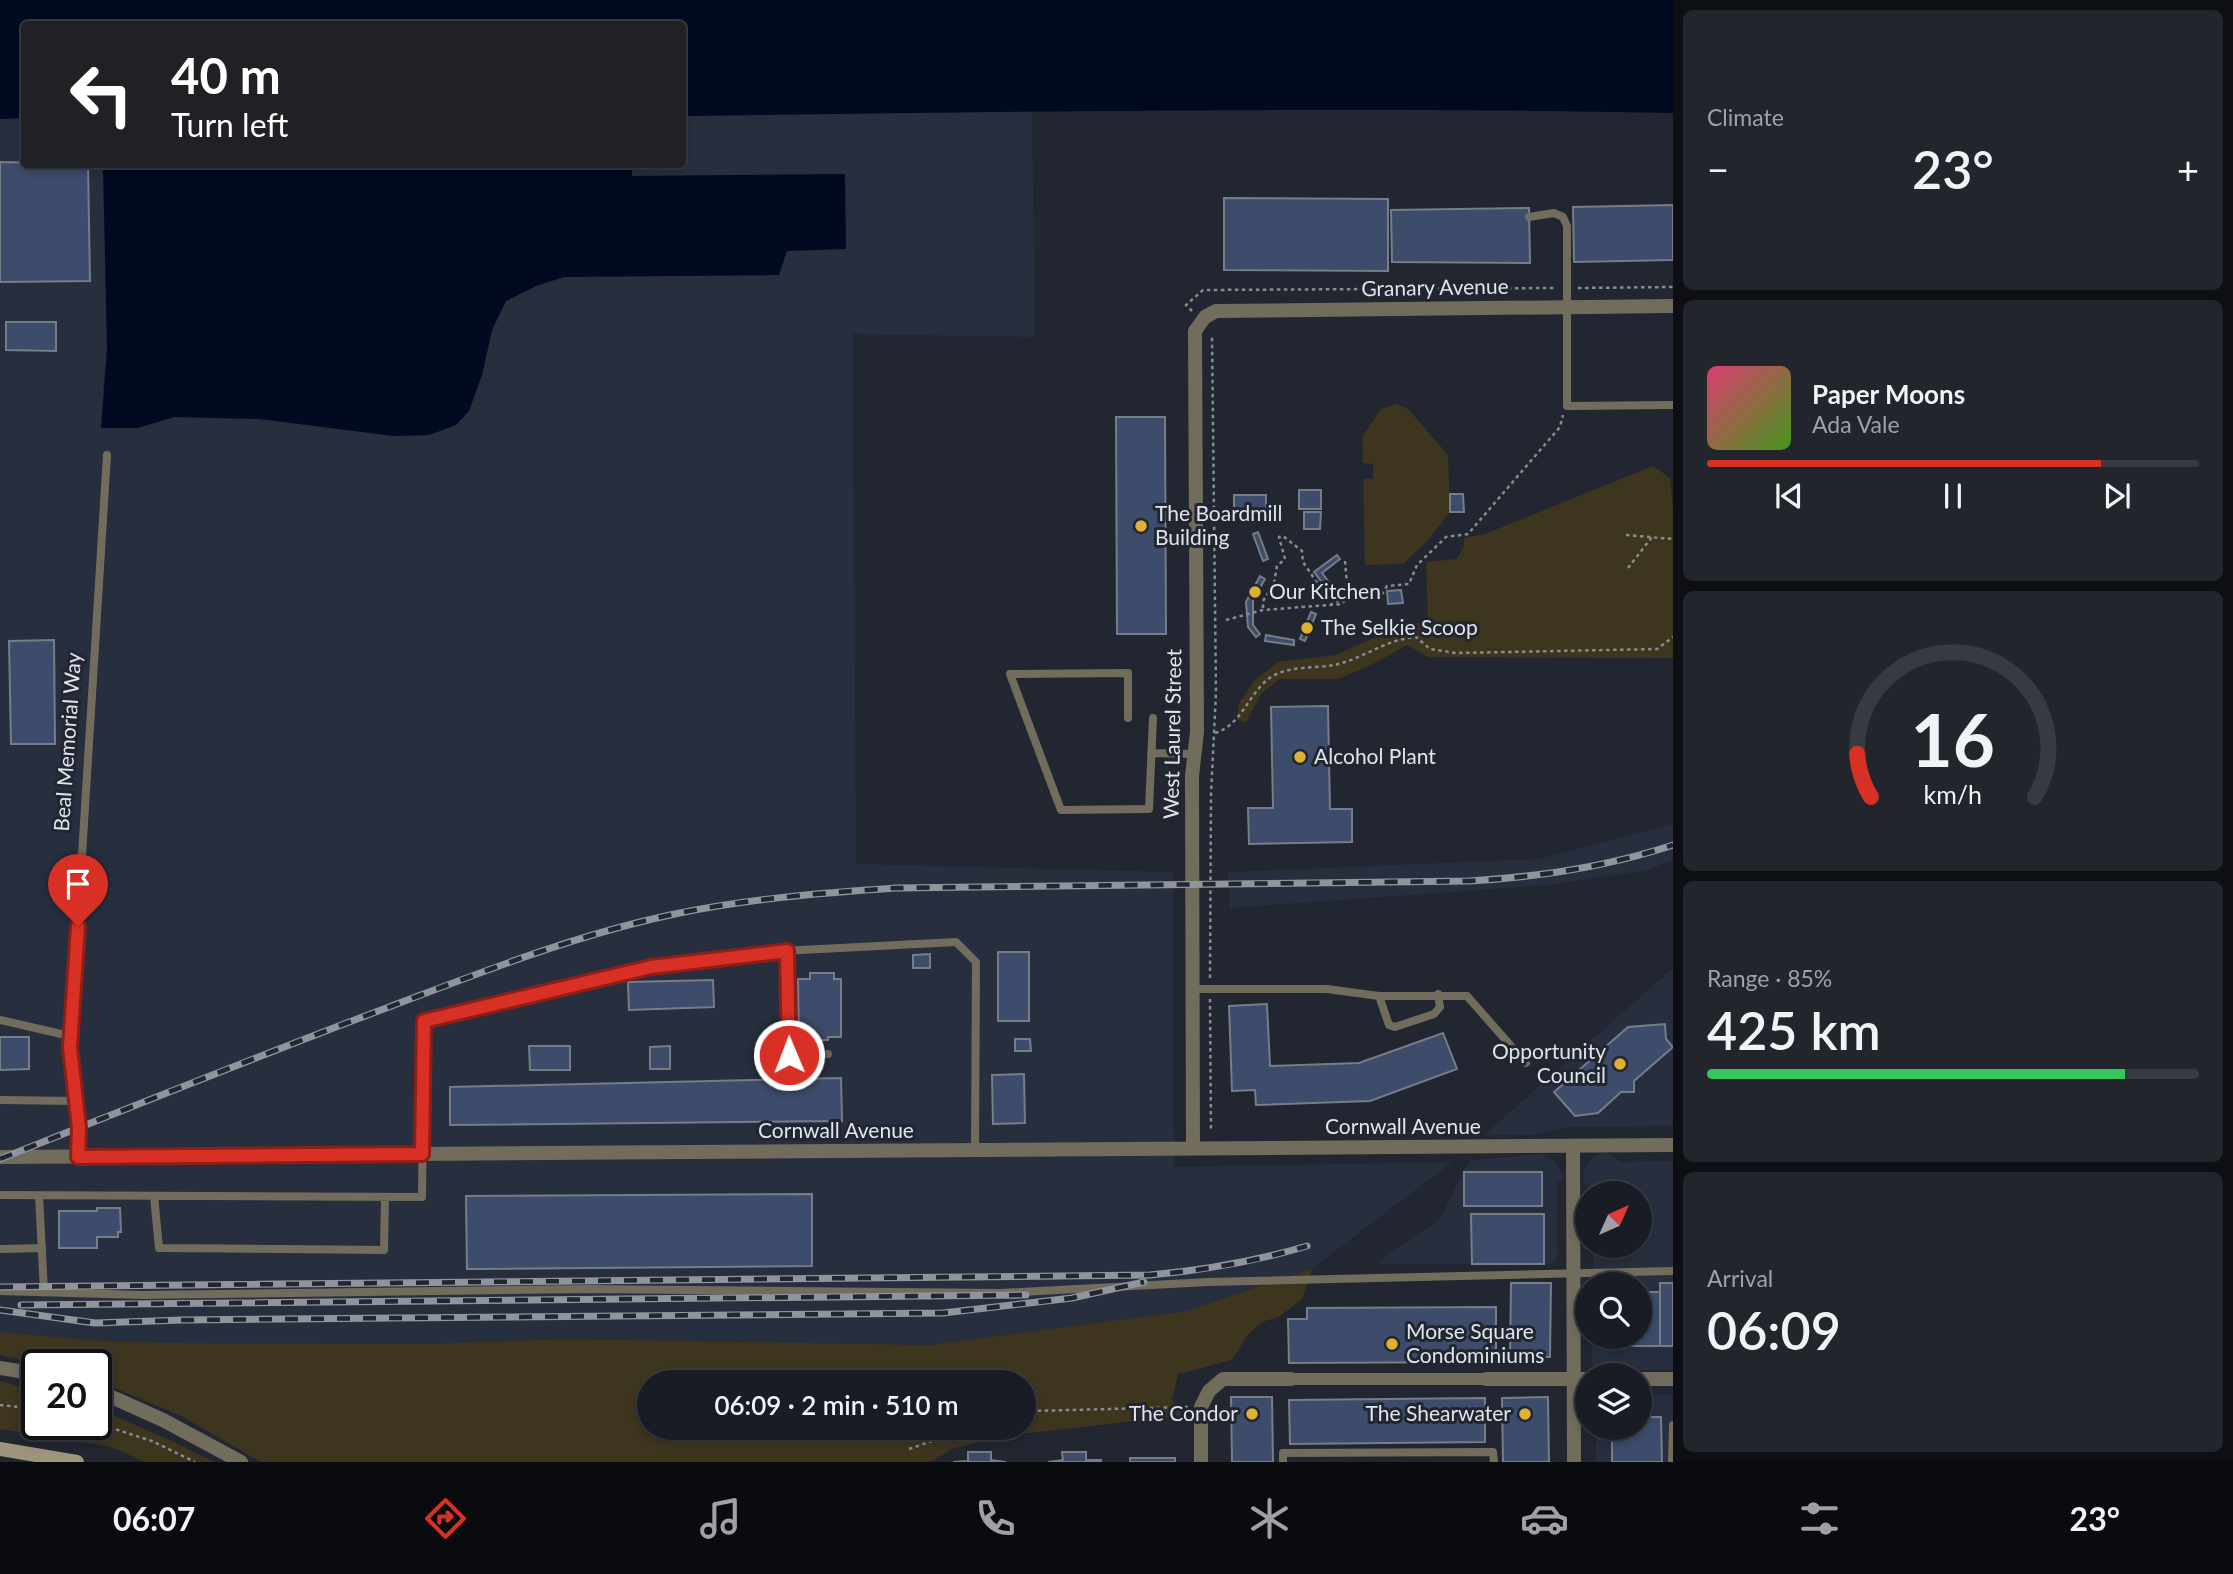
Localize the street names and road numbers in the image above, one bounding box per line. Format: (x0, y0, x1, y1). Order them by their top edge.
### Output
street label: Granary Avenue (1361, 273, 1509, 300)
street label: West Laurel Street (1158, 648, 1185, 819)
street label: Beal Memorial Way (48, 651, 85, 832)
street label: Cornwall Avenue (1325, 1113, 1481, 1138)
street label: Cornwall Avenue (758, 1117, 914, 1142)

